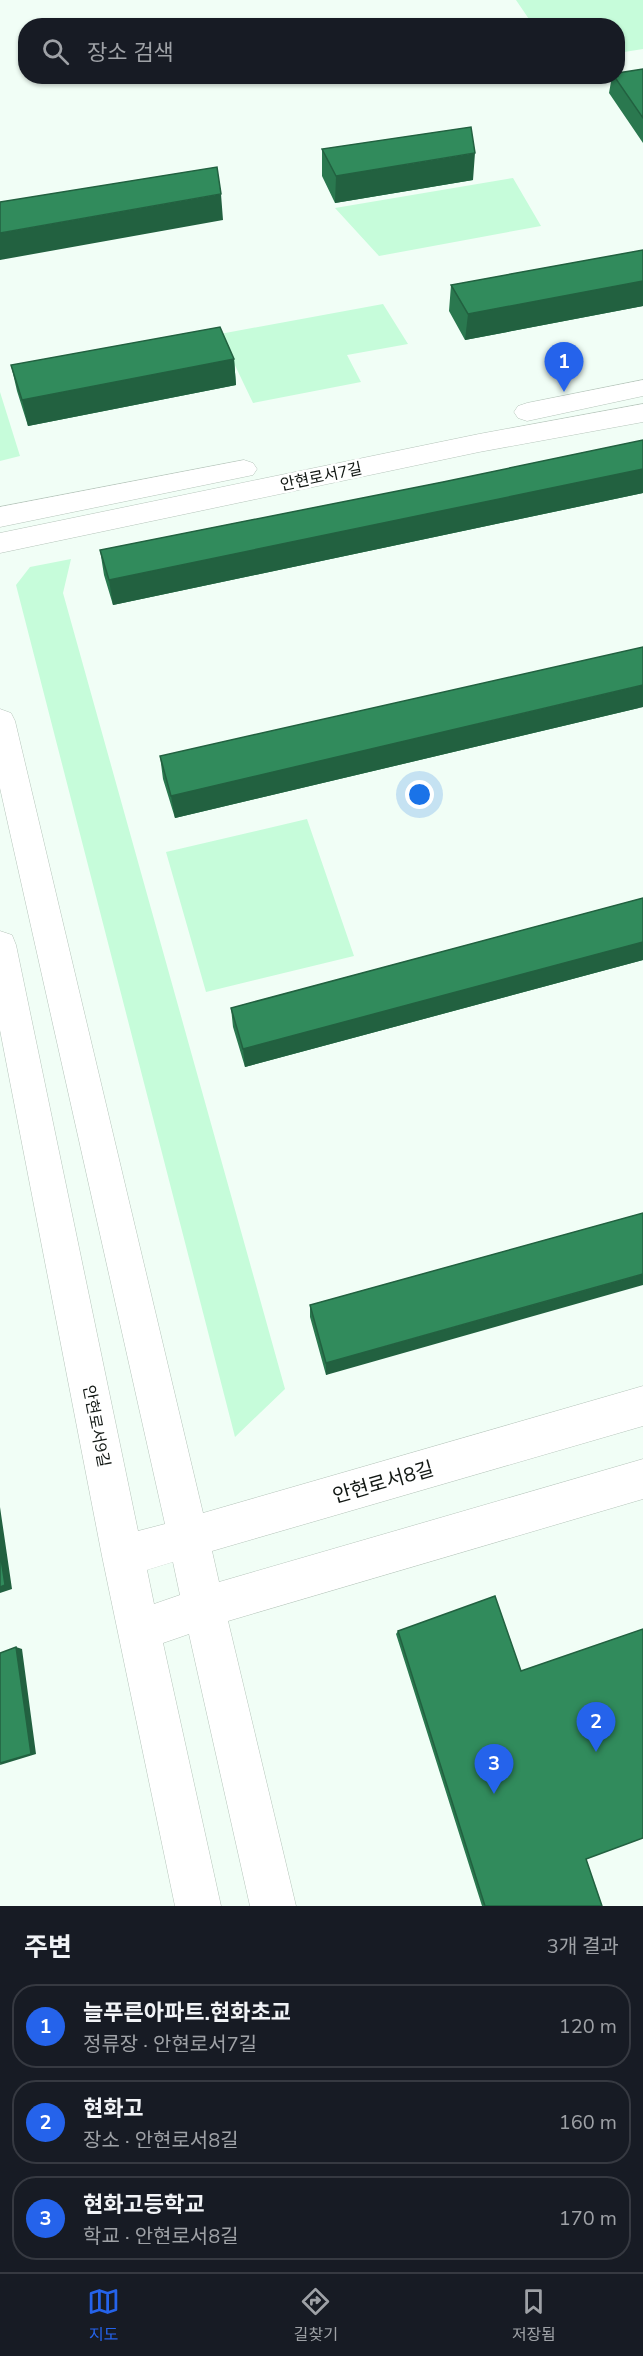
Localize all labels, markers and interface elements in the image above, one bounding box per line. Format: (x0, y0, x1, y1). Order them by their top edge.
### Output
search box (18, 18, 625, 84)
icon: search (39, 35, 72, 68)
text: 장소 검색 (87, 38, 174, 68)
pin: 1 (544, 342, 584, 392)
street label: 안현로서7길 (278, 458, 364, 496)
your location (405, 780, 434, 809)
street label: 안현로서9길 (77, 1383, 115, 1469)
street label: 안현로서8길 (329, 1455, 437, 1510)
pin: 2 (576, 1702, 616, 1752)
pin: 3 (474, 1744, 514, 1794)
text: 주변 (24, 1930, 72, 1965)
text: 3개 결과 (547, 1933, 619, 1960)
text: 늘푸른아파트.현화초교 (83, 1998, 291, 2028)
text: 1 (40, 2013, 52, 2040)
text: 120 m (559, 2013, 617, 2040)
text: 정류장 · 안현로서7길 (83, 2031, 257, 2058)
text: 현화고 (83, 2094, 144, 2124)
text: 2 (40, 2109, 52, 2136)
text: 160 m (559, 2109, 617, 2136)
text: 장소 · 안현로서8길 (83, 2127, 239, 2154)
text: 현화고등학교 (83, 2190, 204, 2220)
text: 3 (40, 2205, 52, 2232)
text: 170 m (559, 2205, 617, 2232)
text: 학교 · 안현로서8길 (83, 2223, 239, 2250)
tab: 지도 (87, 2285, 120, 2346)
tab: 길찾기 (294, 2285, 338, 2346)
tab: 저장됨 (512, 2285, 556, 2346)

